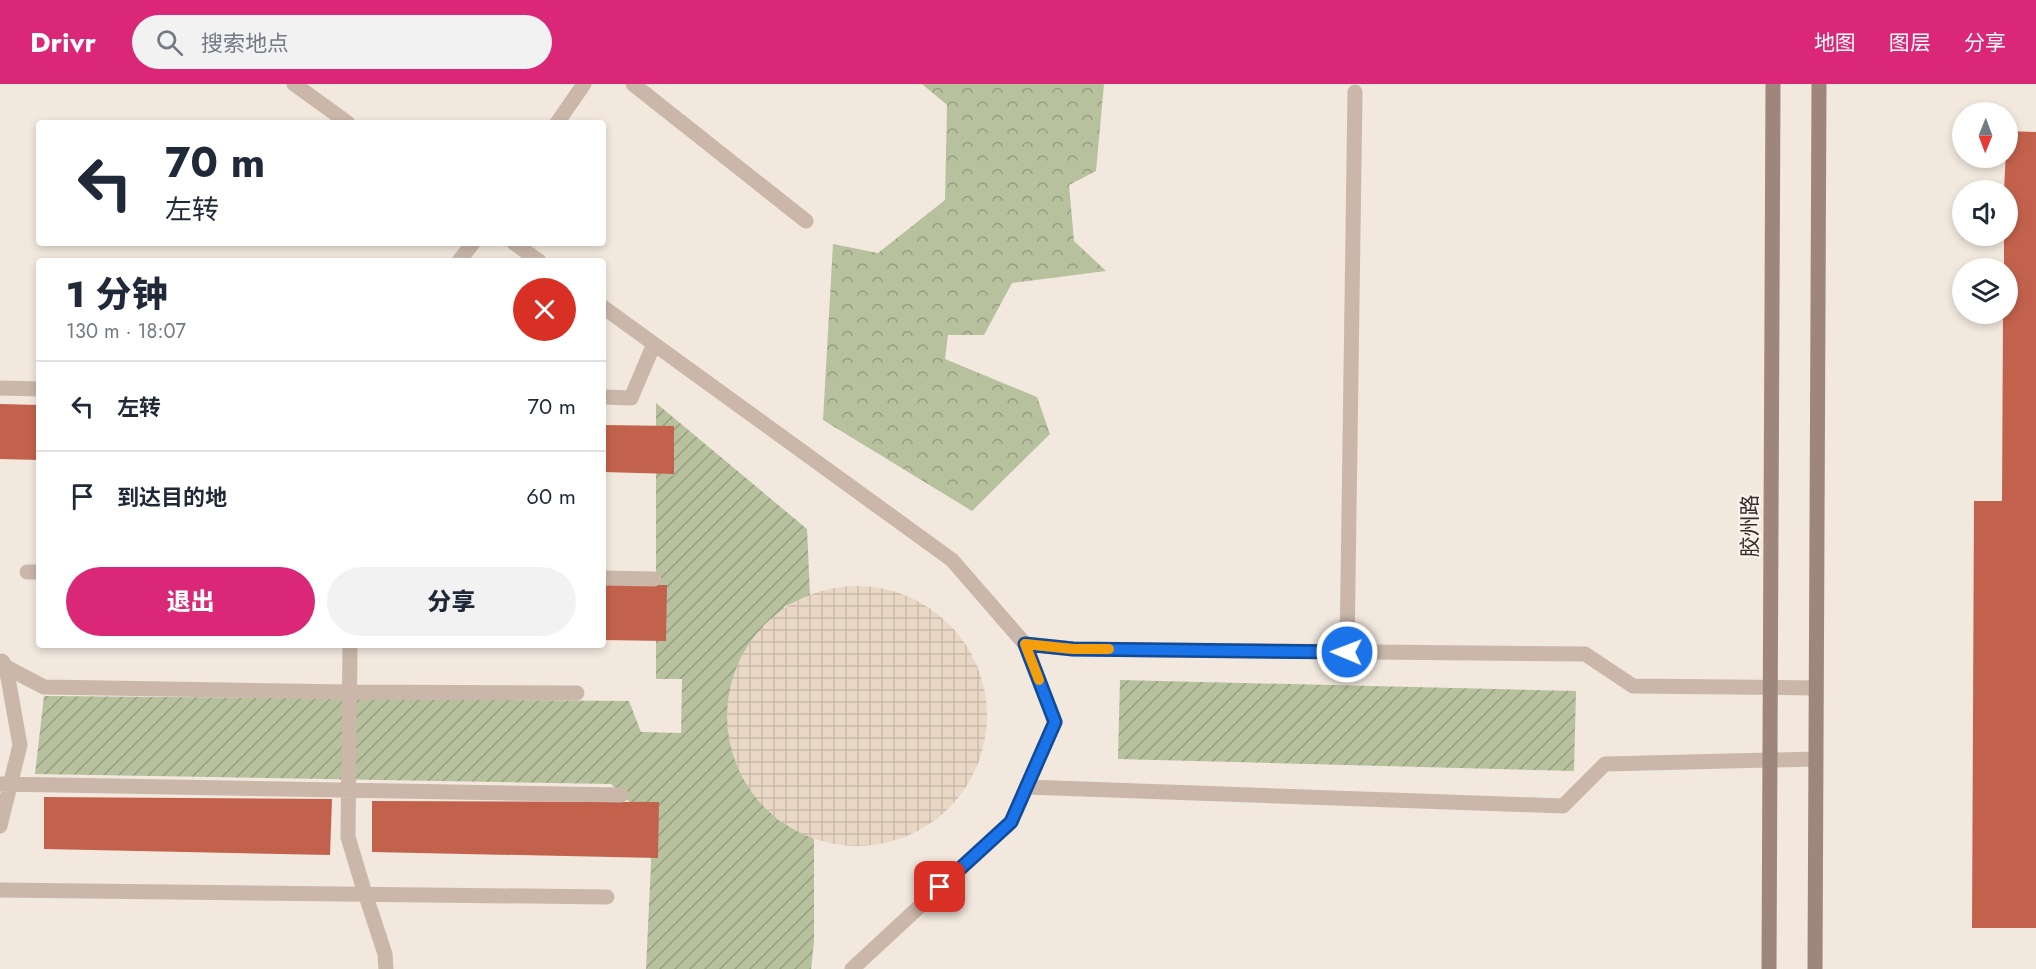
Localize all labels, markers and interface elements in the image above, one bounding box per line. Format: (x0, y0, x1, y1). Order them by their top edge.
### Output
search box (132, 15, 552, 69)
text: Drivr (30, 22, 96, 63)
icon: search (153, 26, 186, 59)
text: 搜索地点 (201, 27, 289, 59)
text: 地图 (1814, 28, 1856, 58)
text: 图层 (1889, 28, 1931, 58)
text: 分享 (1964, 28, 2006, 58)
north arrow (1952, 102, 2018, 168)
map controls (1952, 102, 2018, 324)
text: 70 m (165, 132, 265, 193)
icon: left (66, 144, 144, 222)
button: sound (1952, 180, 2018, 246)
text: 左转 (165, 190, 219, 229)
button: layers (1952, 258, 2018, 324)
text: 1 分钟 (66, 268, 168, 320)
button: close (513, 278, 576, 341)
text: 130 m · 18:07 (66, 317, 186, 346)
icon: left (66, 390, 99, 423)
text: 70 m (527, 390, 576, 422)
text: 左转 (117, 391, 161, 423)
icon: arrive (66, 480, 99, 513)
text: 60 m (526, 480, 576, 512)
text: 到达目的地 (117, 481, 227, 513)
street label: 胶州路 (1735, 495, 1765, 558)
button: 退出 (66, 567, 315, 636)
button: 分享 (327, 567, 576, 636)
position arrow (1315, 620, 1379, 684)
pin (914, 861, 965, 912)
icon: arrive (923, 870, 956, 903)

